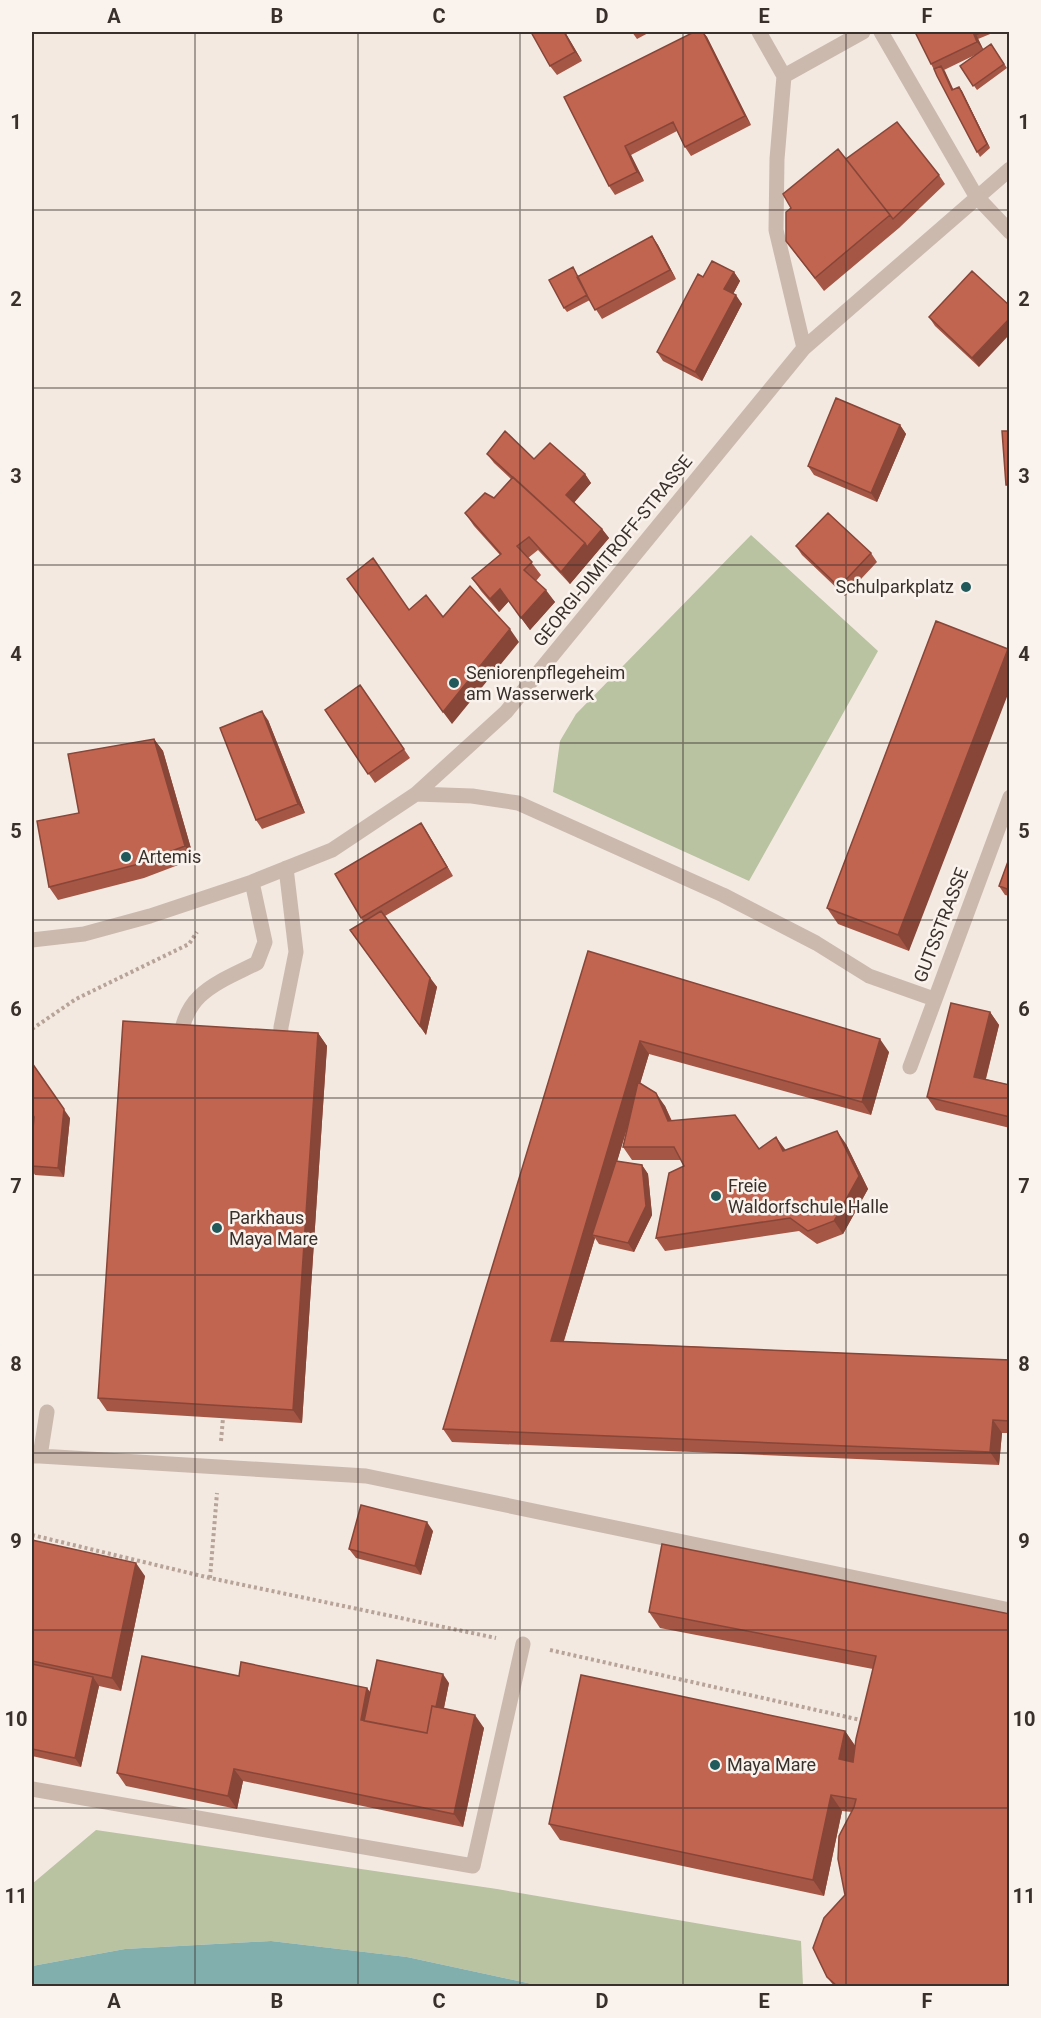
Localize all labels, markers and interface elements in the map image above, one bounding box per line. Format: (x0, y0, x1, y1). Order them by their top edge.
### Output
text: A (107, 4, 121, 28)
text: B (271, 4, 283, 28)
text: C (432, 4, 446, 28)
text: D (596, 4, 609, 28)
text: E (758, 4, 770, 28)
text: F (922, 4, 933, 28)
text: 1 (10, 110, 22, 134)
text: 1 (1018, 110, 1030, 134)
text: 2 (10, 287, 22, 311)
text: 2 (1018, 287, 1030, 311)
street label: GEORGI-DIMITROFF-STRASSE (529, 451, 696, 651)
text: 3 (10, 464, 22, 488)
text: 3 (1018, 464, 1030, 488)
place label: Schulparkplatz (835, 576, 954, 597)
marker: Schulparkplatz (959, 580, 973, 594)
text: 4 (10, 642, 22, 666)
text: 4 (1018, 642, 1030, 666)
place label: Seniorenpflegeheim am Wasserwerk (466, 662, 625, 704)
marker: Seniorenpflegeheim am Wasserwerk (447, 676, 461, 690)
text: 5 (10, 819, 22, 843)
text: 5 (1018, 819, 1030, 843)
place label: Artemis (138, 846, 201, 867)
marker: Artemis (119, 850, 133, 864)
street label: GUTSSTRASSE (909, 865, 972, 985)
text: 6 (10, 997, 22, 1021)
text: 6 (1018, 997, 1030, 1021)
text: 7 (10, 1174, 22, 1198)
text: 7 (1018, 1174, 1030, 1198)
place label: Freie Waldorfschule Halle (728, 1175, 889, 1217)
marker: Freie Waldorfschule Halle (709, 1189, 723, 1203)
place label: Parkhaus Maya Mare (229, 1207, 318, 1249)
marker: Parkhaus Maya Mare (210, 1221, 224, 1235)
text: 8 (10, 1352, 22, 1376)
text: 8 (1018, 1352, 1030, 1376)
text: 9 (10, 1529, 22, 1553)
text: 9 (1018, 1529, 1030, 1553)
text: 10 (5, 1707, 27, 1731)
text: 10 (1013, 1707, 1035, 1731)
place label: Maya Mare (727, 1754, 816, 1775)
marker: Maya Mare (708, 1758, 722, 1772)
text: 11 (5, 1884, 27, 1908)
text: 11 (1013, 1884, 1035, 1908)
text: A (107, 1989, 121, 2013)
text: B (271, 1989, 283, 2013)
text: C (432, 1989, 446, 2013)
text: D (596, 1989, 609, 2013)
text: E (758, 1989, 770, 2013)
text: F (922, 1989, 933, 2013)

